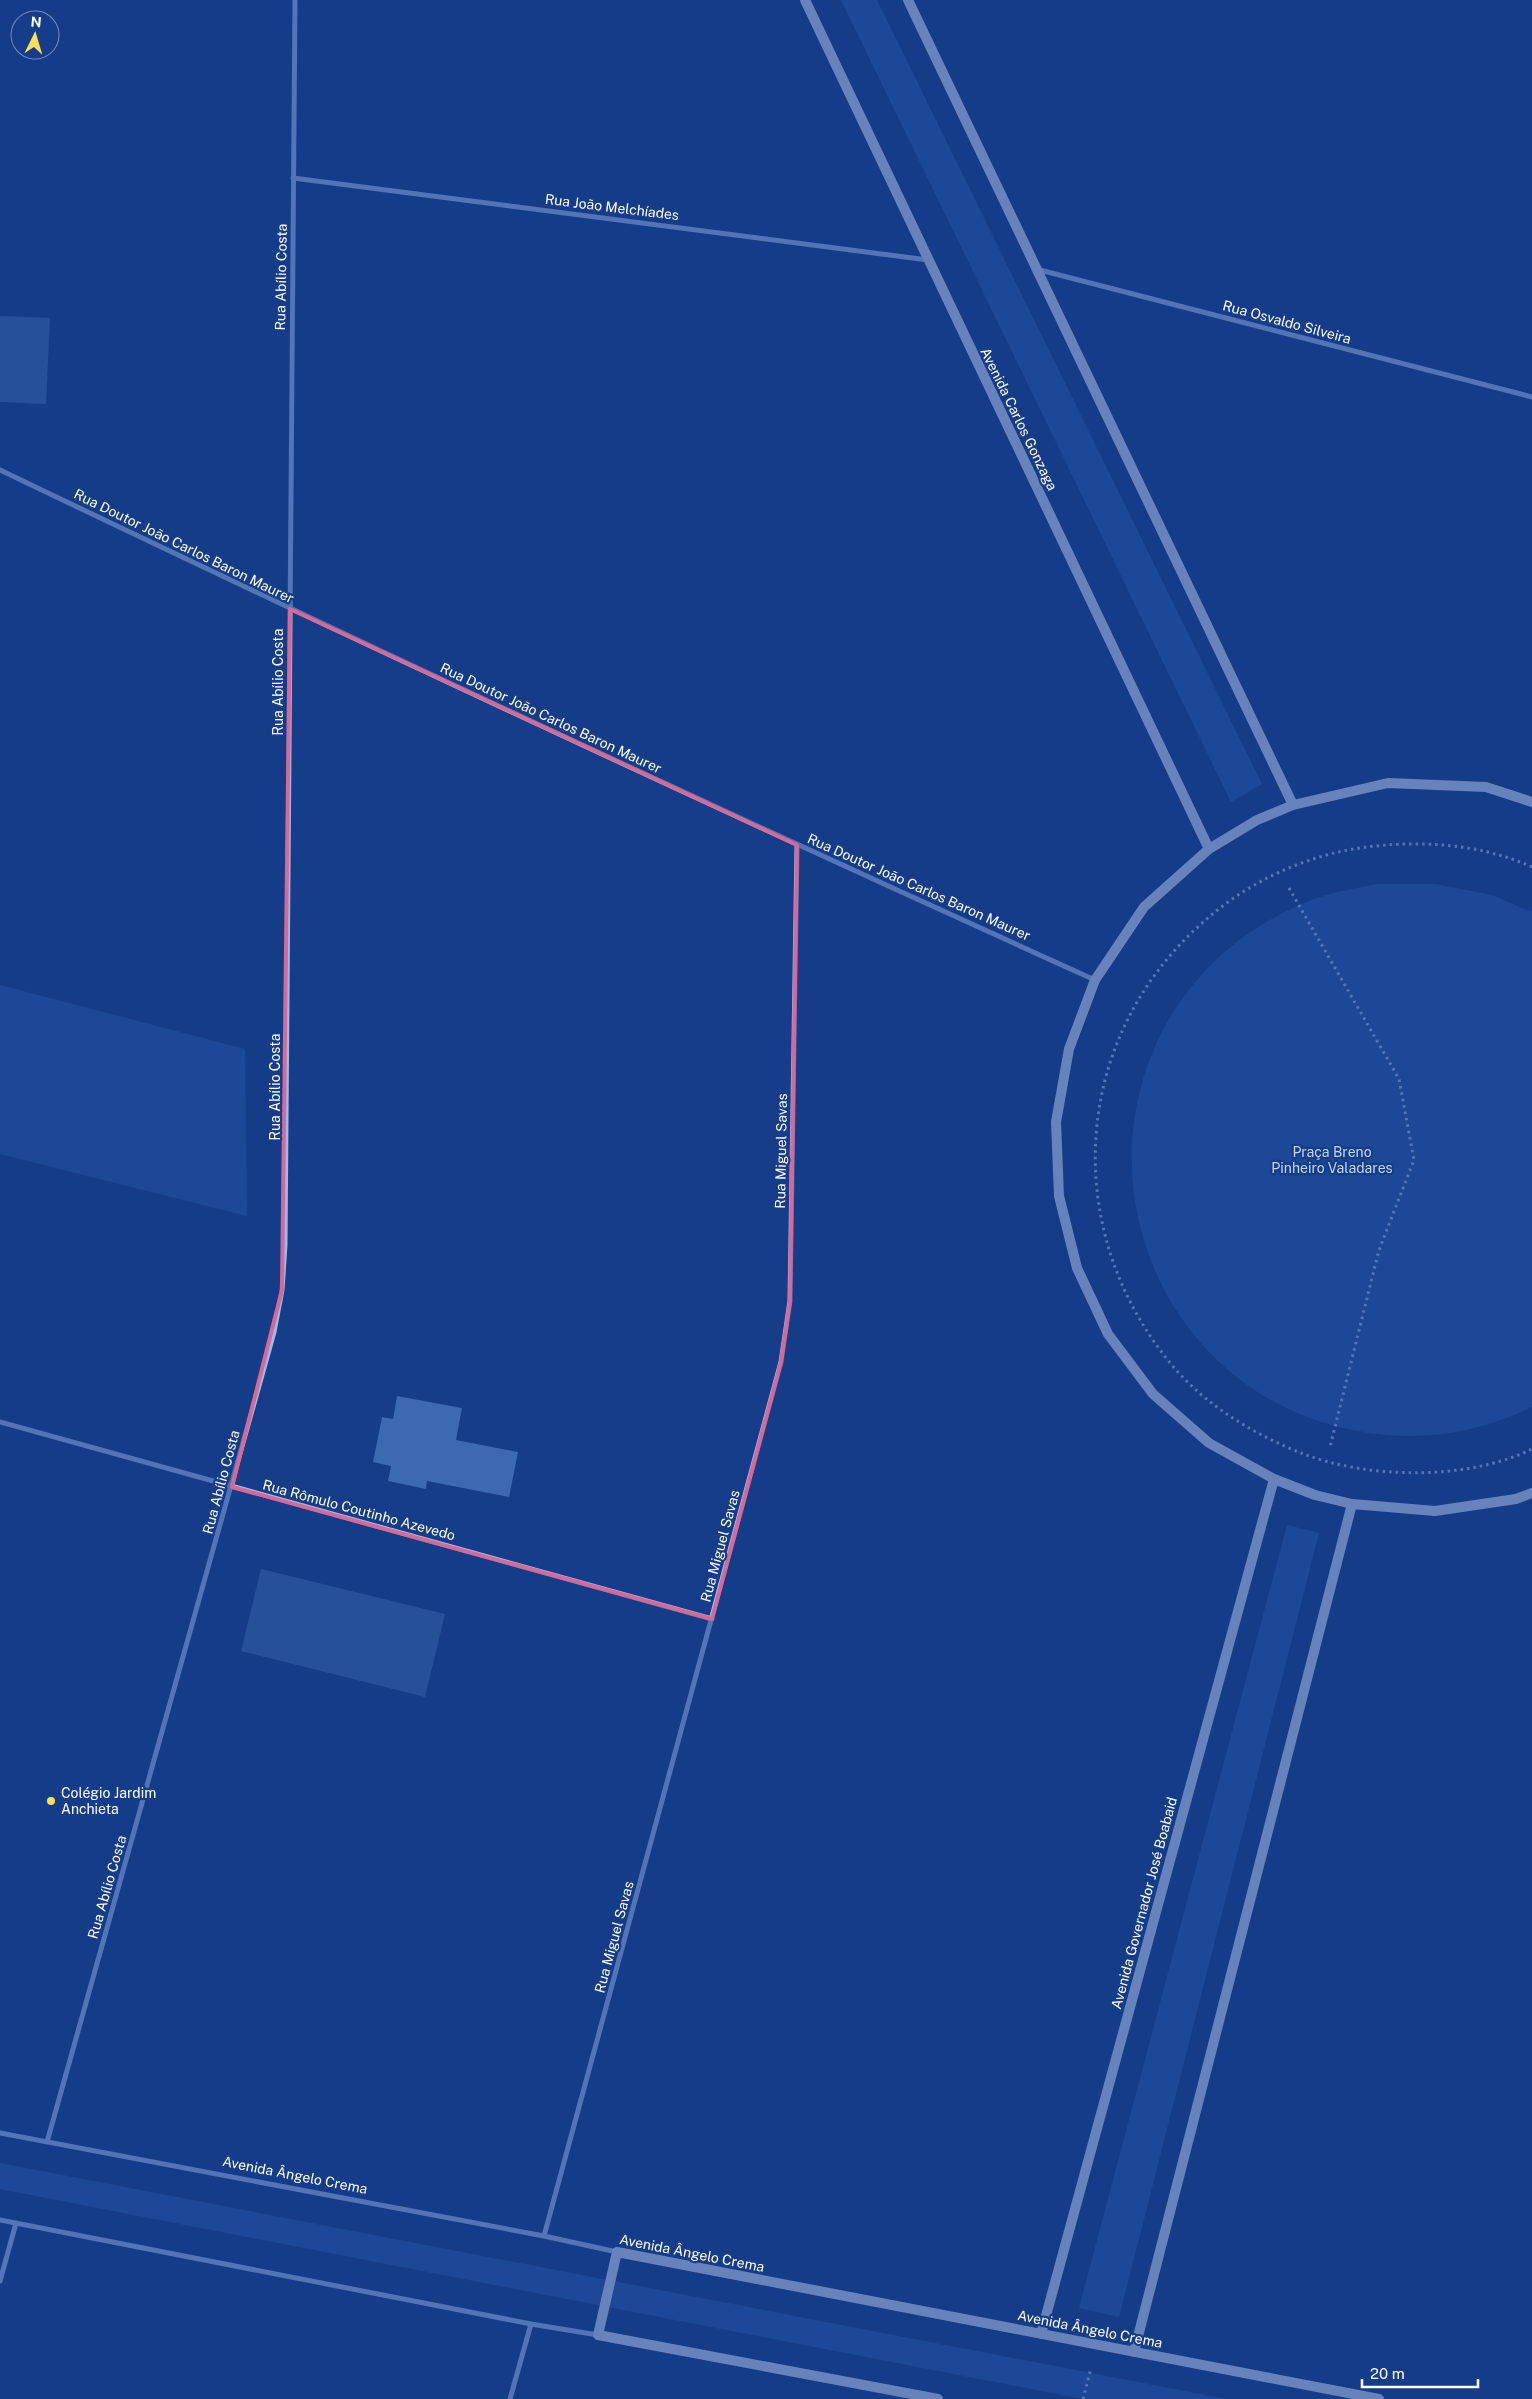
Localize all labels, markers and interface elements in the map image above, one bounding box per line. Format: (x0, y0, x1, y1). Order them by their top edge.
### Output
north arrow (10, 10, 60, 60)
text: N (30, 14, 42, 30)
street label: Rua João Melchíades (544, 191, 680, 223)
street label: Rua Abílio Costa (272, 223, 290, 331)
street label: Rua Osvaldo Silveira (1221, 297, 1353, 347)
street label: Avenida Carlos Gonzaga (977, 345, 1061, 493)
street label: Rua Doutor João Carlos Baron Maurer (71, 486, 297, 606)
street label: Rua Abílio Costa (270, 629, 286, 735)
street label: Rua Doutor João Carlos Baron Maurer (438, 659, 664, 777)
street label: Rua Doutor João Carlos Baron Maurer (805, 830, 1033, 944)
street label: Rua Abílio Costa (267, 1034, 283, 1140)
street label: Rua Miguel Savas (772, 1093, 790, 1209)
park label: Praça Breno Pinheiro Valadares (1271, 1144, 1393, 1176)
street label: Rua Abílio Costa (199, 1428, 243, 1536)
street label: Rua Rômulo Coutinho Azevedo (261, 1477, 457, 1543)
street label: Rua Miguel Savas (697, 1488, 743, 1604)
place label: Colégio Jardim Anchieta (61, 1785, 156, 1817)
marker: Colégio Jardim Anchieta (45, 1795, 57, 1807)
street label: Avenida Governador José Boabaid (1108, 1795, 1180, 2011)
street label: Rua Abílio Costa (85, 1833, 129, 1941)
street label: Rua Miguel Savas (591, 1879, 637, 1995)
street label: Avenida Ângelo Crema (221, 2152, 369, 2197)
street label: Avenida Ângelo Crema (618, 2230, 766, 2275)
street label: Avenida Ângelo Crema (1016, 2306, 1164, 2351)
scale bar (1362, 2356, 1478, 2388)
text: 20 m (1370, 2365, 1405, 2382)

